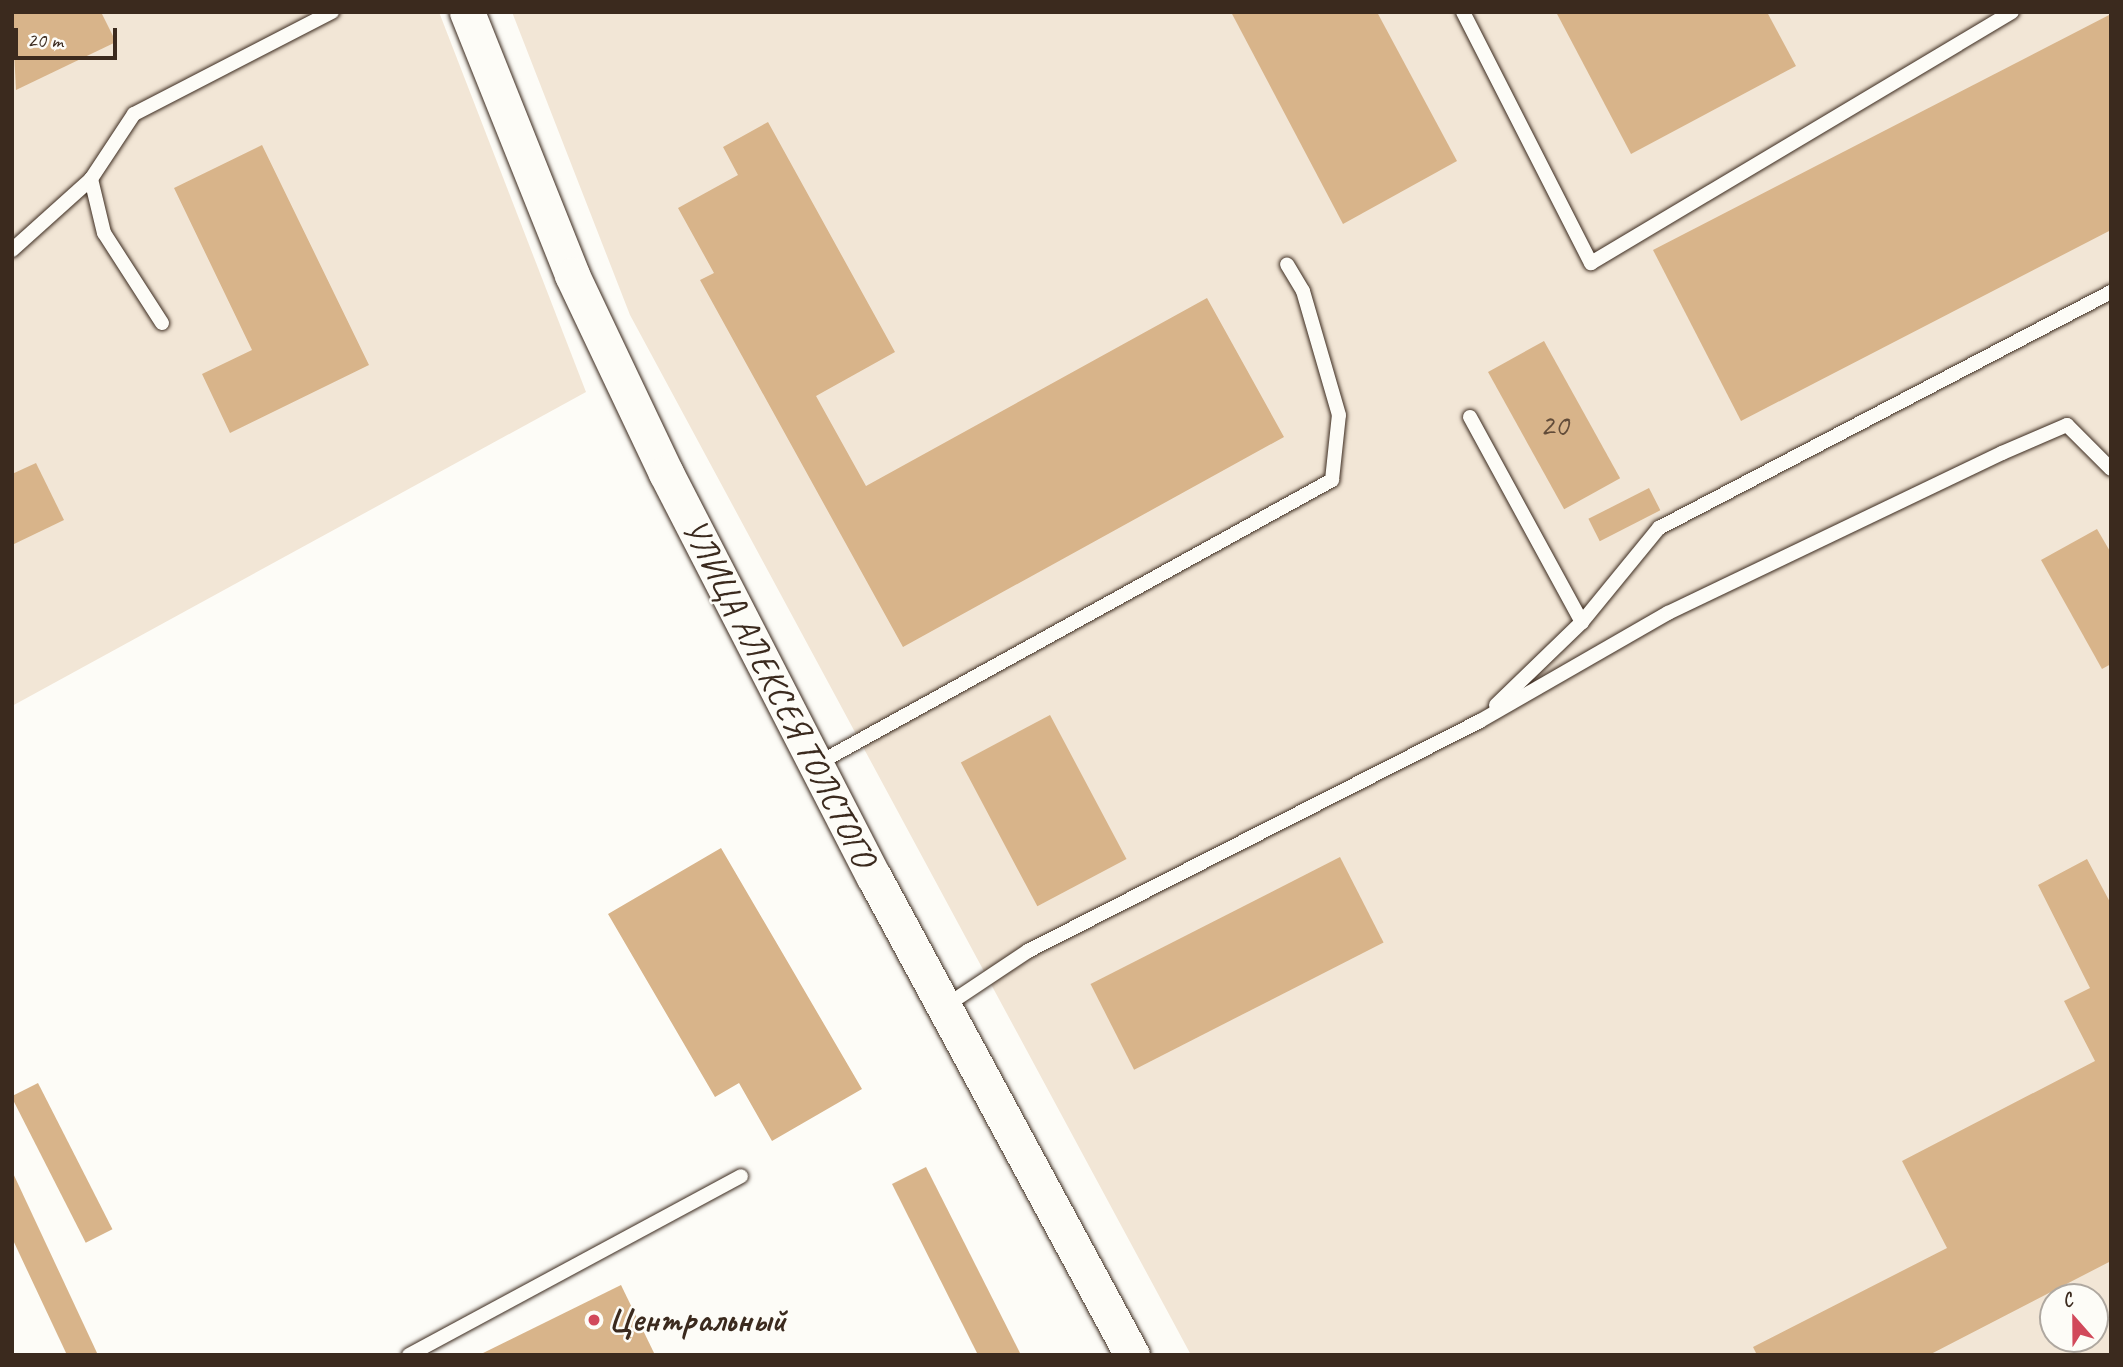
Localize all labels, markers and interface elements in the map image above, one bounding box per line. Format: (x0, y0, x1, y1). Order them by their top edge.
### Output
scale bar (18, 14, 121, 58)
text: 20 m (27, 27, 63, 53)
house number: 20 (1540, 406, 1568, 444)
street label: УЛИЦА АЛЕКСЕЯ ТОЛСТОГО (673, 512, 885, 874)
north arrow (2039, 1283, 2109, 1353)
text: С (2059, 1287, 2076, 1313)
place label: Центральный (608, 1299, 786, 1341)
marker: Центральный (586, 1312, 602, 1328)

